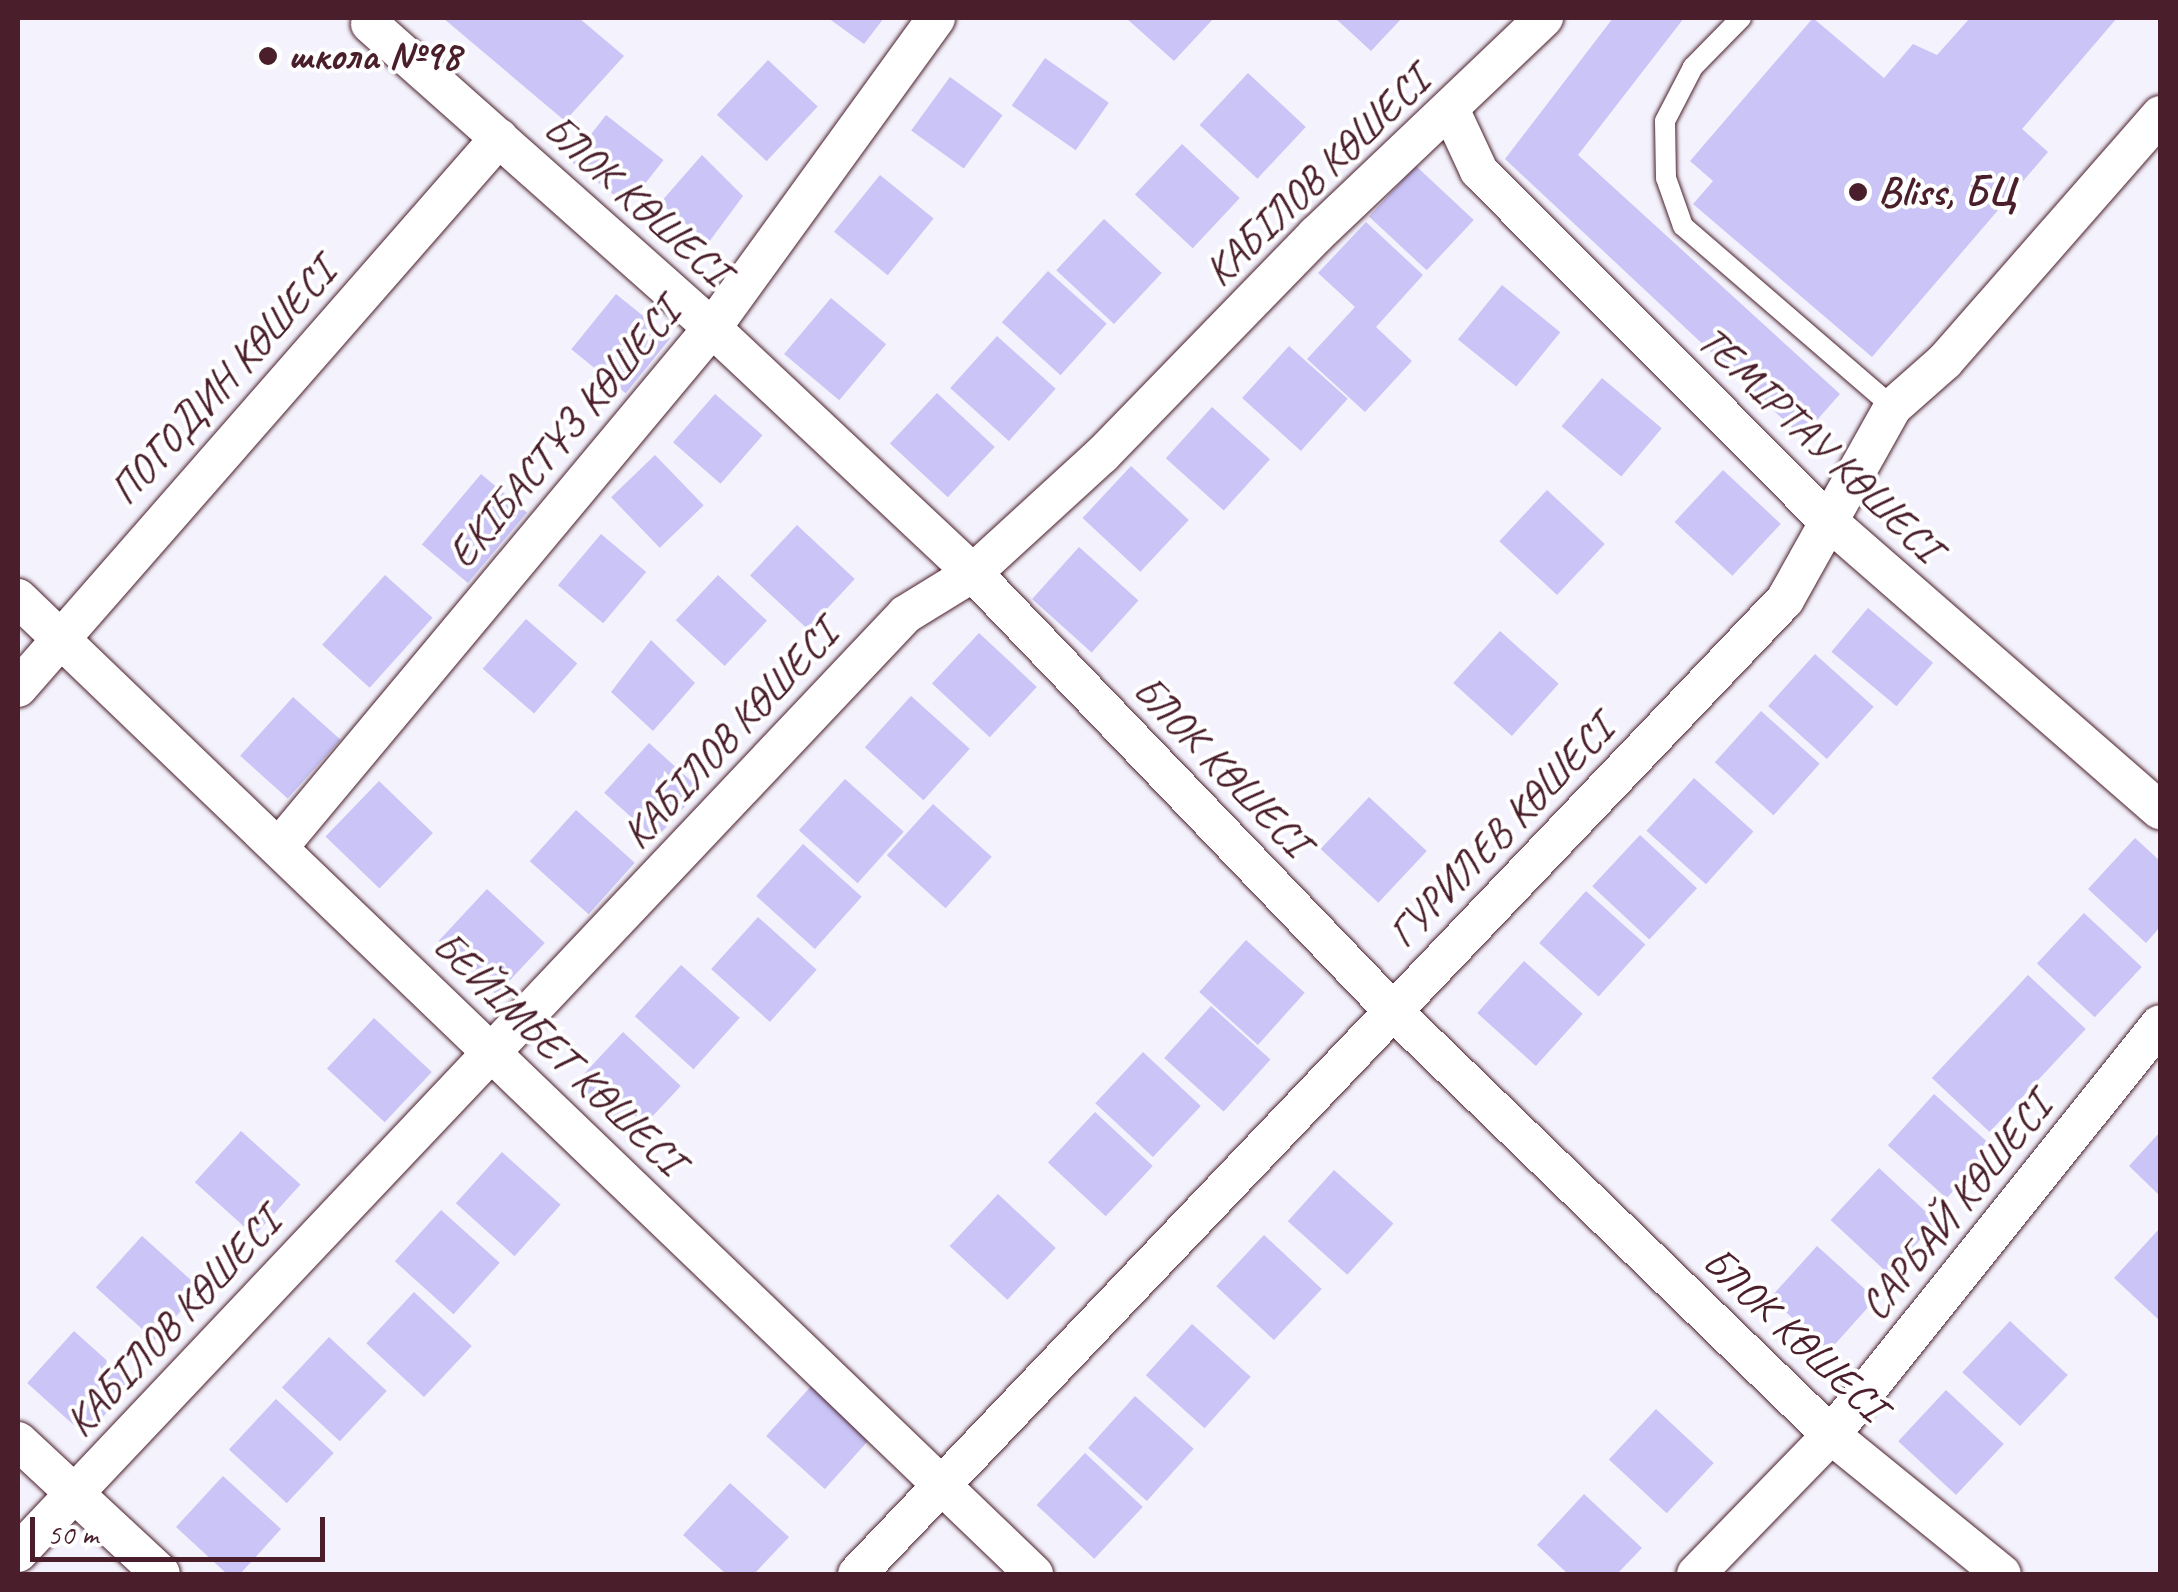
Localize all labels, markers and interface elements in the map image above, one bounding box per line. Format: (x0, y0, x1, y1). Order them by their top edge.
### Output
place label: школа №98 (288, 31, 460, 81)
marker: школа №98 (257, 45, 279, 67)
street label: КАБІЛОВ КӨШЕСІ (1194, 57, 1440, 297)
street label: БЛОК КӨШЕСІ (533, 104, 739, 296)
place label: Bliss, БЦ (1878, 167, 2016, 217)
marker: Bliss, БЦ (1847, 181, 1869, 203)
street label: ПОГОДИН КӨШЕСІ (99, 249, 347, 515)
street label: ЕКІБАСТҰЗ КӨШЕСІ (437, 290, 691, 578)
street label: ТЕМІРТАУ КӨШЕСІ (1687, 315, 1951, 573)
street label: КАБІЛОВ КӨШЕСІ (612, 611, 848, 859)
street label: БЛОК КӨШЕСІ (1122, 665, 1320, 867)
street label: ГУРИЛЕВ КӨШЕСІ (1378, 706, 1624, 958)
street label: БЕЙІМБЕТ КӨШЕСІ (422, 920, 694, 1186)
street label: САРБАЙ КӨШЕСІ (1850, 1084, 2062, 1330)
street label: КАБІЛОВ КӨШЕСІ (55, 1199, 291, 1447)
street label: БЛОК КӨШЕСІ (1692, 1236, 1896, 1432)
scale bar (35, 1497, 330, 1559)
text: 50 m (47, 1515, 98, 1553)

